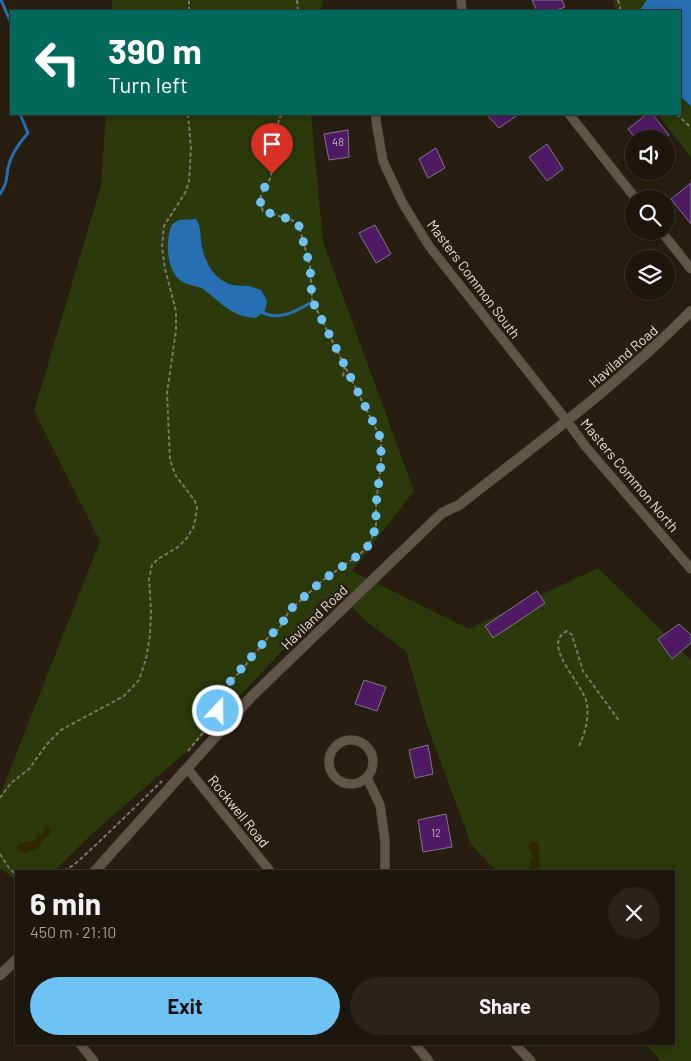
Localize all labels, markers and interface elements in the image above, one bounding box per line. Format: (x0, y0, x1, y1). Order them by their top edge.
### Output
text: 390 m (108, 29, 202, 71)
icon: left (25, 30, 90, 95)
text: Turn left (108, 71, 188, 97)
pin (251, 123, 293, 174)
icon: arrive (258, 130, 286, 158)
map controls (625, 130, 675, 300)
button: sound (625, 130, 675, 180)
house number: 48 (332, 135, 344, 148)
button: search (625, 190, 675, 240)
street label: Masters Common South (424, 216, 524, 342)
button: layers (625, 250, 675, 300)
street label: Haviland Road (585, 321, 661, 391)
street label: Masters Common North (578, 415, 682, 535)
street label: Haviland Road (277, 581, 351, 653)
position arrow (191, 684, 243, 736)
street label: Rockwell Road (205, 771, 273, 851)
house number: 12 (431, 826, 441, 839)
text: 6 min (30, 885, 101, 921)
button: close (608, 887, 660, 939)
text: 450 m · 21:10 (30, 922, 116, 941)
button: Exit (30, 977, 340, 1035)
button: Share (350, 977, 660, 1035)

